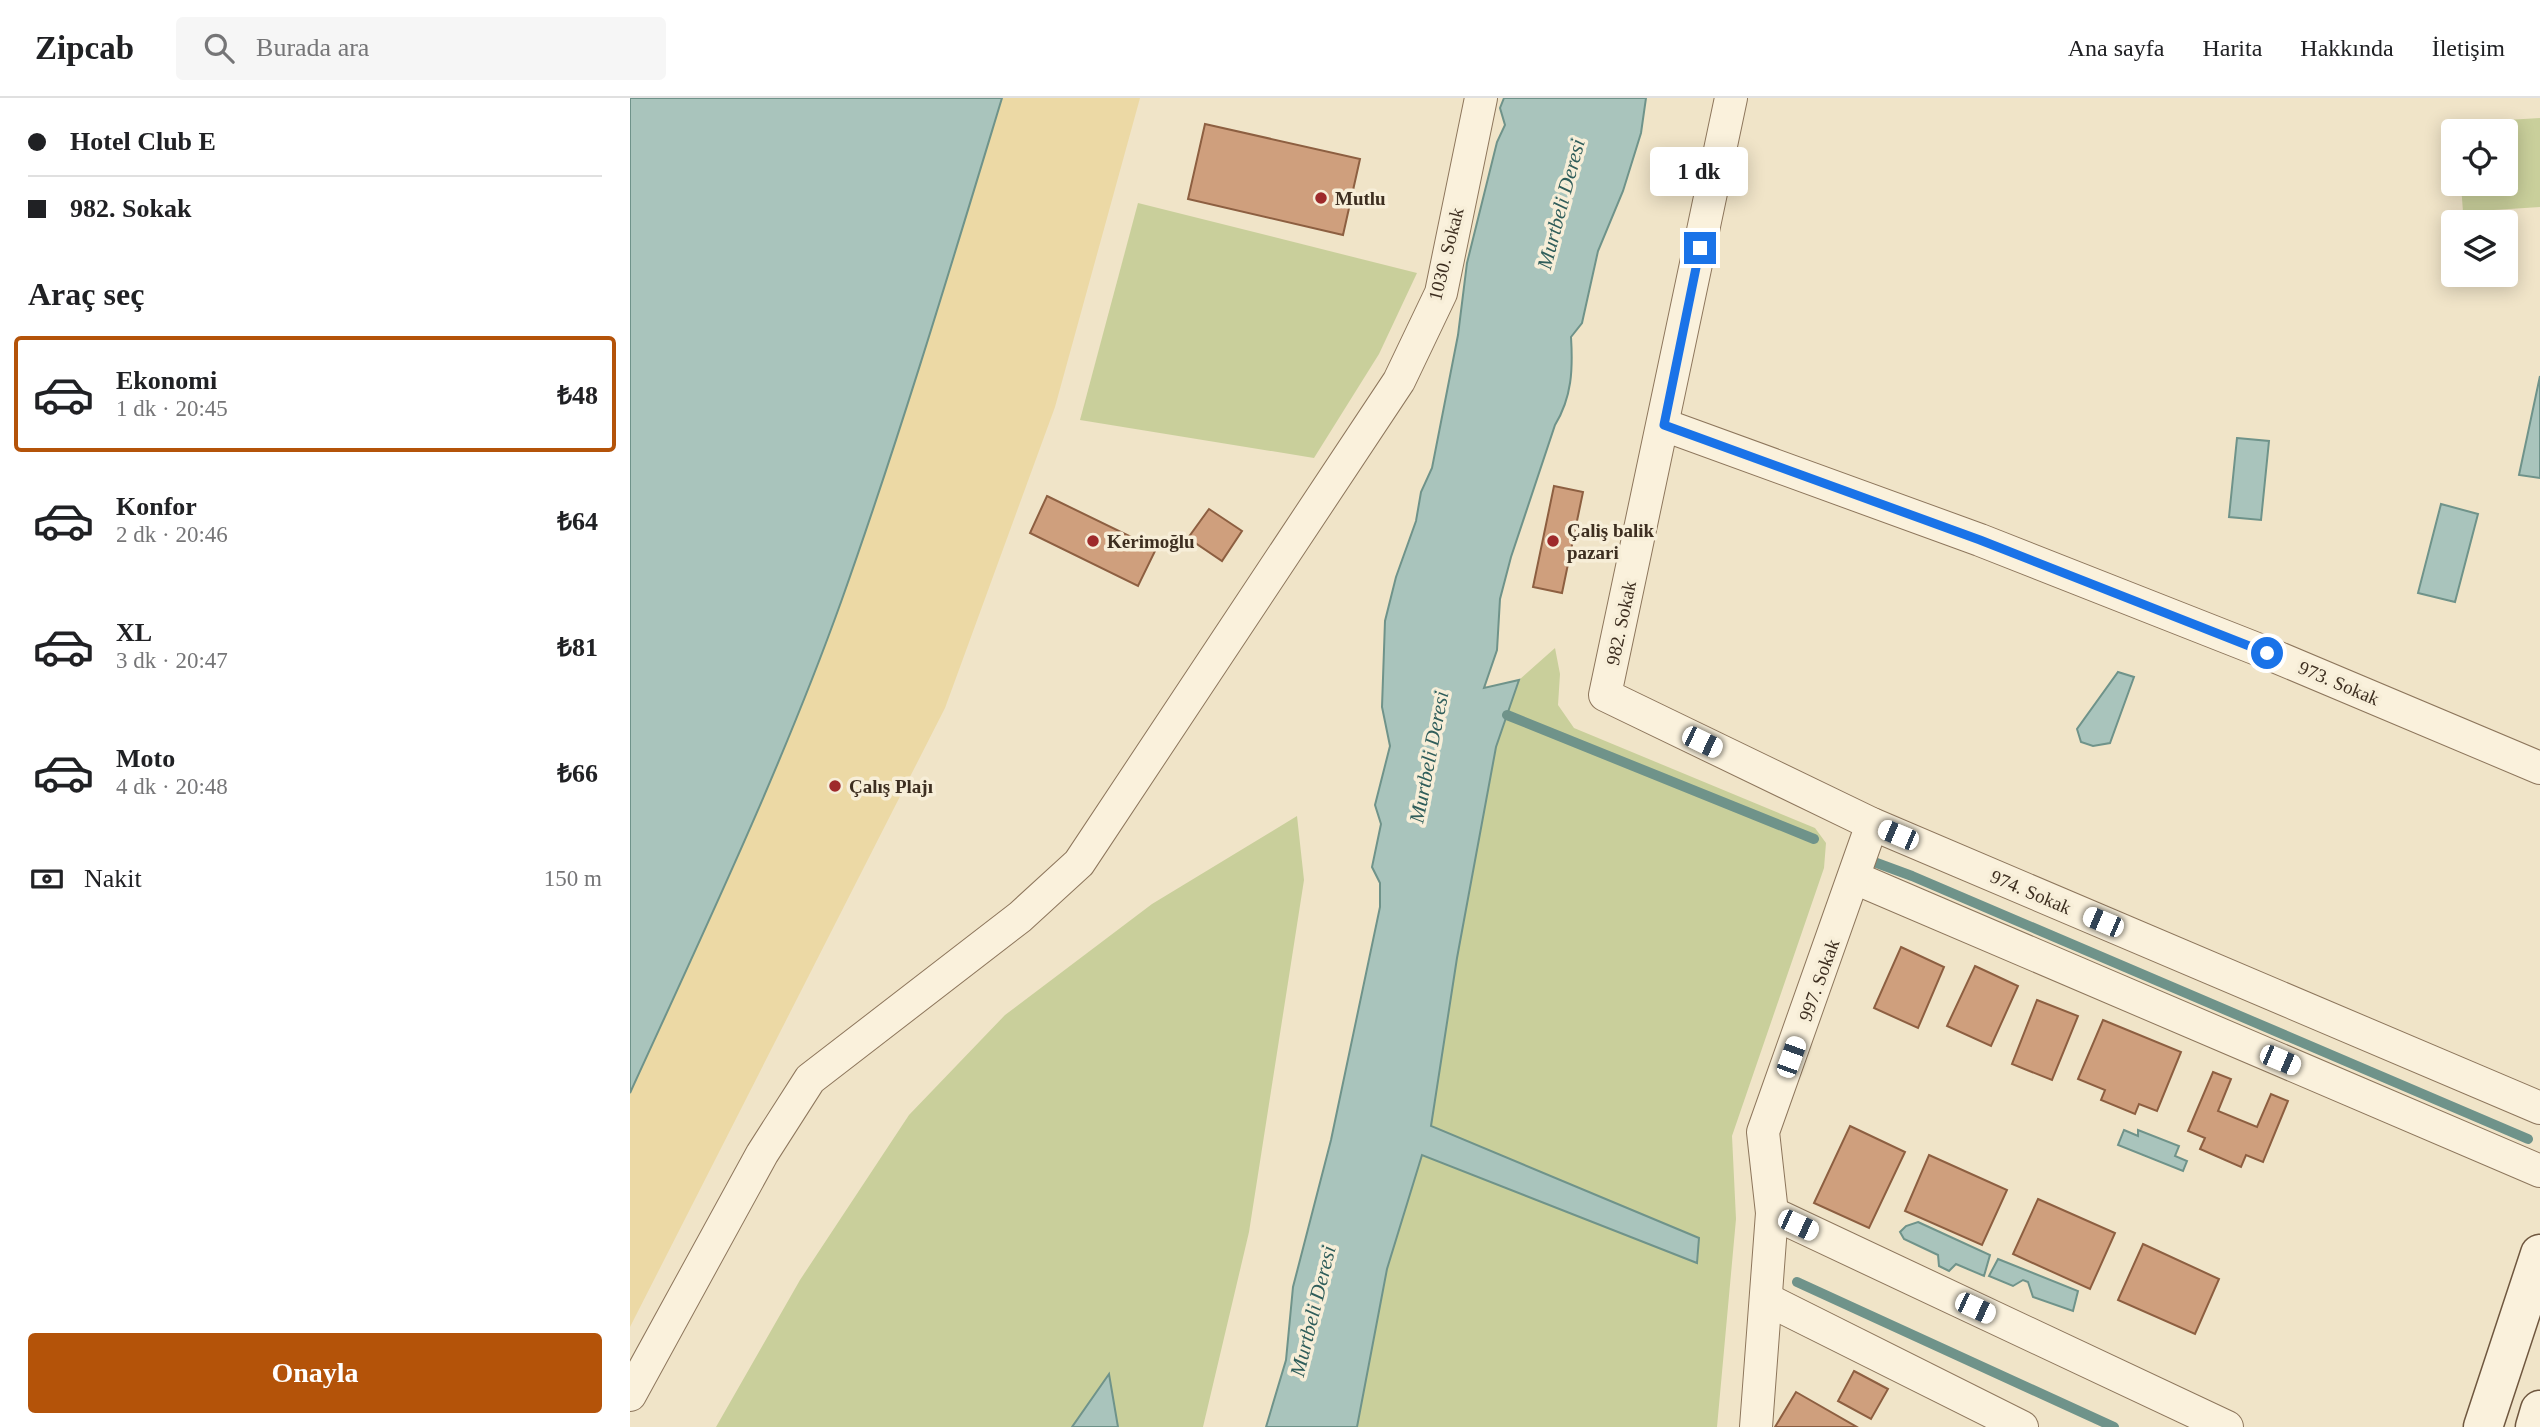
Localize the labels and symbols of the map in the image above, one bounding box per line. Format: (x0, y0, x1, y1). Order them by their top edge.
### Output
water label: Murtbeli Deresi (1532, 136, 1590, 273)
callout: 1 dk (1651, 146, 1749, 195)
place label: Mutlu (1335, 188, 1386, 209)
marker: Mutlu (1313, 190, 1329, 206)
street label: 1030. Sokak (1424, 205, 1468, 303)
route end (1684, 232, 1716, 264)
place label: Çaliş balik pazari (1567, 520, 1655, 563)
place label: Kerimoğlu (1107, 531, 1195, 552)
marker: Kerimoğlu (1085, 533, 1101, 549)
marker: Çaliş balik pazari (1545, 533, 1561, 549)
street label: 982. Sokak (1602, 579, 1640, 667)
route start (2251, 637, 2283, 669)
street label: 973. Sokak (2296, 657, 2383, 710)
water label: Murtbeli Deresi (1404, 689, 1454, 826)
car (1679, 723, 1726, 761)
place label: Çalış Plajı (849, 776, 933, 797)
marker: Çalış Plajı (827, 778, 843, 794)
car (1875, 817, 1922, 853)
street label: 974. Sokak (1988, 866, 2075, 919)
car (2080, 904, 2127, 940)
street label: 997. Sokak (1795, 936, 1844, 1024)
car (1774, 1034, 1809, 1080)
car (2257, 1042, 2304, 1078)
car (1775, 1207, 1822, 1243)
water label: Murtbeli Deresi (1285, 1243, 1341, 1380)
car (1952, 1290, 1999, 1326)

